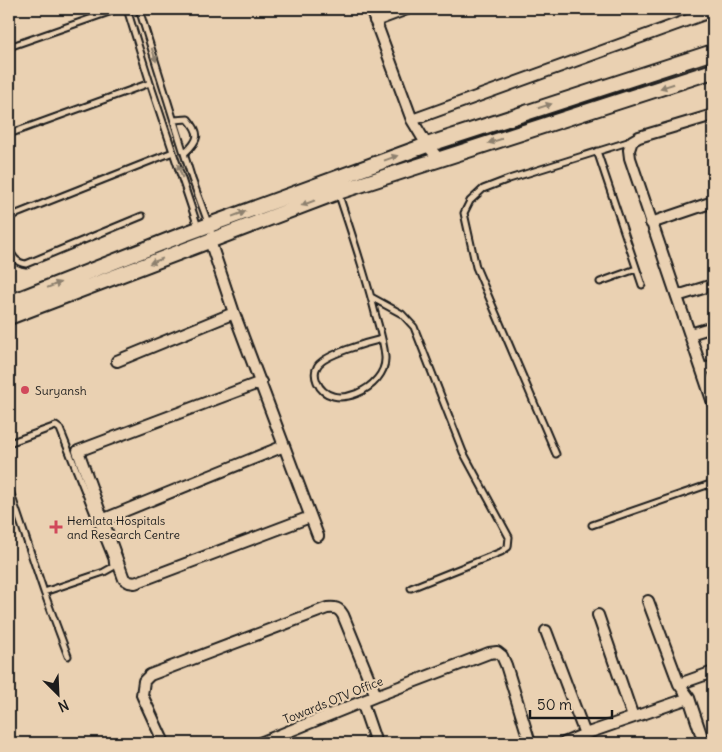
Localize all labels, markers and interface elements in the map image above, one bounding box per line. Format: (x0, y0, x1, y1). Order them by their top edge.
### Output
one-way arrow (151, 48, 159, 63)
one-way arrow (659, 82, 674, 90)
one-way arrow (538, 102, 553, 110)
one-way arrow (488, 138, 503, 145)
one-way arrow (384, 154, 399, 162)
one-way arrow (176, 163, 183, 178)
one-way arrow (300, 199, 315, 207)
one-way arrow (231, 210, 246, 217)
one-way arrow (149, 258, 164, 265)
one-way arrow (47, 281, 61, 289)
place label: Suryansh (35, 383, 87, 398)
marker: Suryansh (19, 384, 31, 396)
place label: Hemlata Hospitals and Research Centre (67, 513, 180, 542)
marker: Hemlata Hospitals and Research Centre (49, 520, 63, 534)
north arrow (32, 670, 82, 720)
street label: Towards OTV Office (281, 673, 385, 727)
scale bar (530, 687, 612, 719)
text: 50 m (537, 695, 572, 714)
text: N (55, 696, 71, 716)

